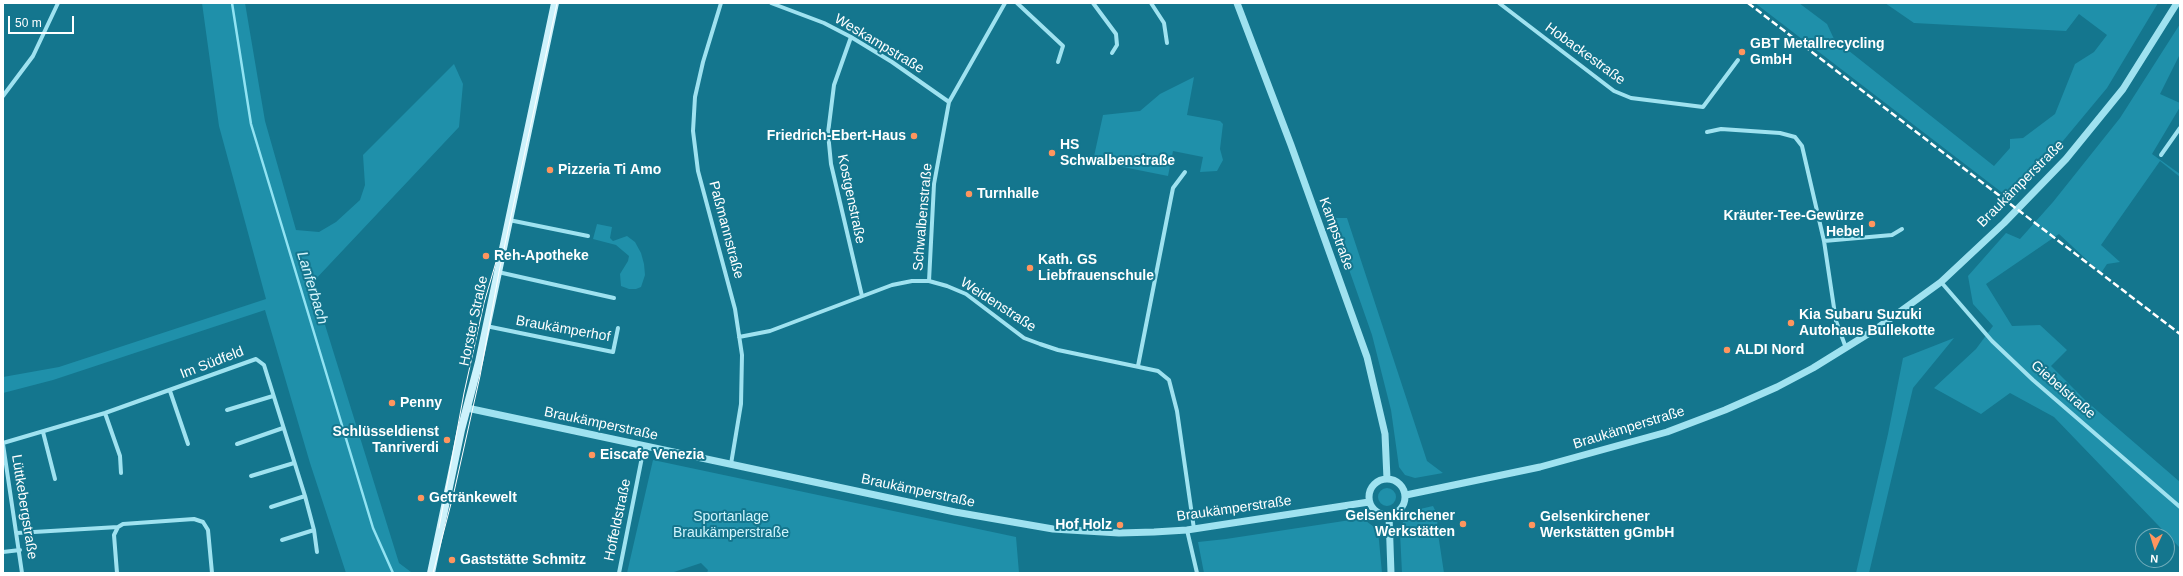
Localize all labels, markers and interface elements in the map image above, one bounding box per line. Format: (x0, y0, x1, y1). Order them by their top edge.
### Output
scale bar (10, 8, 76, 34)
street label: Weskampstraße (831, 11, 927, 77)
text: 50 m (15, 16, 42, 30)
street label: Hobackestraße (1542, 19, 1628, 89)
place label: GBT Metallrecycling GmbH (1750, 36, 1885, 68)
marker: GBT Metallrecycling GmbH (1737, 47, 1747, 57)
place label: Friedrich-Ebert-Haus (767, 128, 906, 144)
marker: Friedrich-Ebert-Haus (909, 131, 919, 141)
place label: HS Schwalbenstraße (1060, 137, 1175, 170)
street label: Braukämperstraße (1974, 137, 2068, 231)
marker: HS Schwalbenstraße (1047, 148, 1057, 158)
street label: Kostgenstraße (833, 153, 869, 245)
place label: Pizzeria Ti Amo (558, 162, 661, 178)
street label: Schwalbenstraße (910, 162, 936, 272)
marker: Pizzeria Ti Amo (545, 165, 555, 175)
street label: Paßmannstraße (705, 179, 747, 281)
place label: Turnhalle (977, 186, 1039, 202)
marker: Turnhalle (964, 189, 974, 199)
street label: Kampstraße (1315, 195, 1357, 273)
place label: Kräuter-Tee-Gewürze Hebel (1723, 208, 1864, 240)
marker: Kräuter-Tee-Gewürze Hebel (1867, 219, 1877, 229)
place label: Reh-Apotheke (494, 248, 589, 264)
water label: Lanferbach (292, 249, 332, 327)
marker: Reh-Apotheke (481, 251, 491, 261)
place label: Kath. GS Liebfrauenschule (1038, 252, 1154, 284)
marker: Kath. GS Liebfrauenschule (1025, 263, 1035, 273)
street label: Horster Straße (456, 274, 492, 368)
street label: Weidenstraße (957, 274, 1039, 336)
place label: Kia Subaru Suzuki Autohaus Bullekotte (1799, 307, 1935, 340)
street label: Braukämperhof (514, 312, 612, 346)
marker: Kia Subaru Suzuki Autohaus Bullekotte (1786, 318, 1796, 328)
place label: ALDI Nord (1735, 342, 1804, 358)
street label: Im Südfeld (178, 343, 246, 383)
marker: ALDI Nord (1722, 345, 1732, 355)
street label: Giebelstraße (2027, 357, 2099, 423)
place label: Penny (400, 395, 442, 411)
marker: Penny (387, 398, 397, 408)
street label: Braukämperstraße (1571, 403, 1687, 453)
street label: Braukämperstraße (543, 404, 659, 444)
place label: Schlüsseldienst Tanriverdi (332, 424, 439, 456)
marker: Schlüsseldienst Tanriverdi (442, 435, 452, 445)
place label: Eiscafe Venezia (600, 447, 704, 463)
marker: Eiscafe Venezia (587, 450, 597, 460)
street label: Lüttkebergstraße (7, 453, 41, 561)
street label: Braukämperstraße (860, 471, 976, 511)
street label: Hoffeldstraße (601, 477, 635, 563)
place label: Getränkewelt (429, 490, 517, 506)
marker: Getränkewelt (416, 493, 426, 503)
street label: Braukämperstraße (1175, 493, 1293, 525)
place label: Gelsenkirchener Werkstätten (1345, 508, 1455, 540)
park label: Sportanlage Braukämperstraße (673, 509, 789, 542)
place label: Gelsenkirchener Werkstätten gGmbH (1540, 509, 1674, 542)
place label: Hof Holz (1055, 517, 1112, 533)
marker: Gelsenkirchener Werkstätten (1458, 519, 1468, 529)
marker: Hof Holz (1115, 520, 1125, 530)
marker: Gelsenkirchener Werkstätten gGmbH (1527, 520, 1537, 530)
north arrow (2135, 528, 2175, 568)
place label: Gaststätte Schmitz (460, 552, 586, 568)
text: N (2150, 553, 2159, 565)
marker: Gaststätte Schmitz (447, 555, 457, 565)

